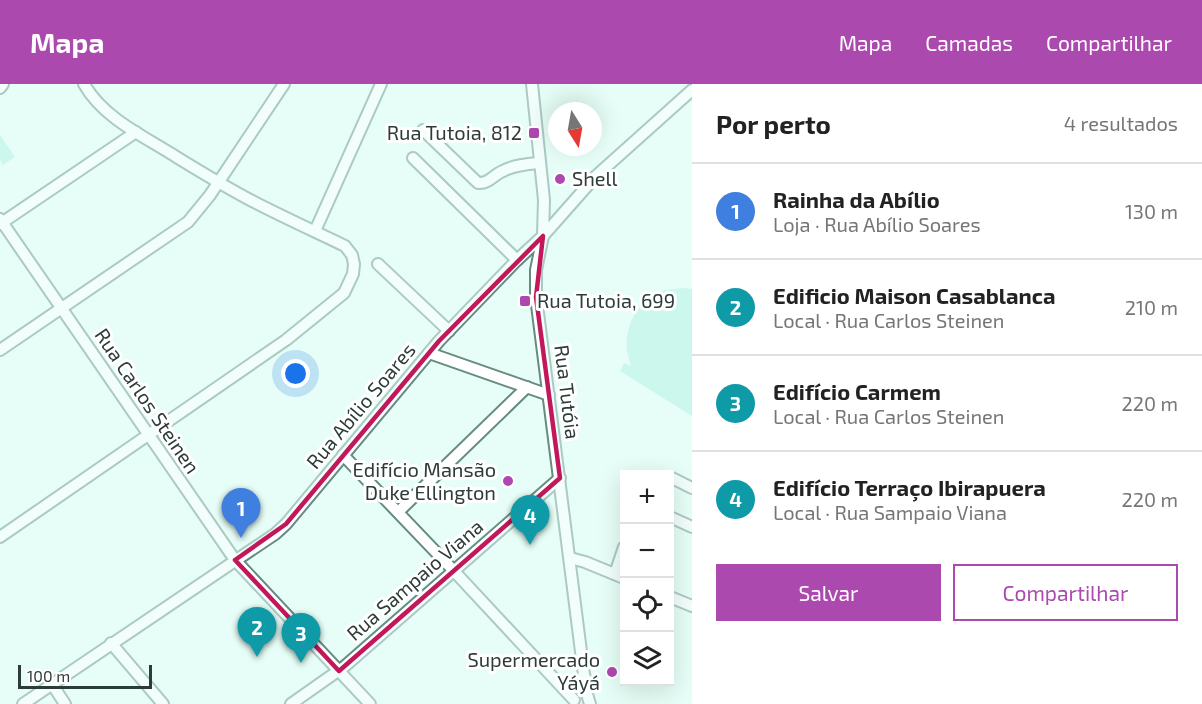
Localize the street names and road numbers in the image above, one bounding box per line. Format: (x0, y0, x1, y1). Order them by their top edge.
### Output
street label: Rua Carlos Steinen (90, 323, 205, 478)
street label: Rua Abílio Soares (301, 338, 420, 473)
street label: Rua Tutóia (550, 343, 586, 440)
street label: Rua Sampaio Viana (341, 514, 487, 645)

